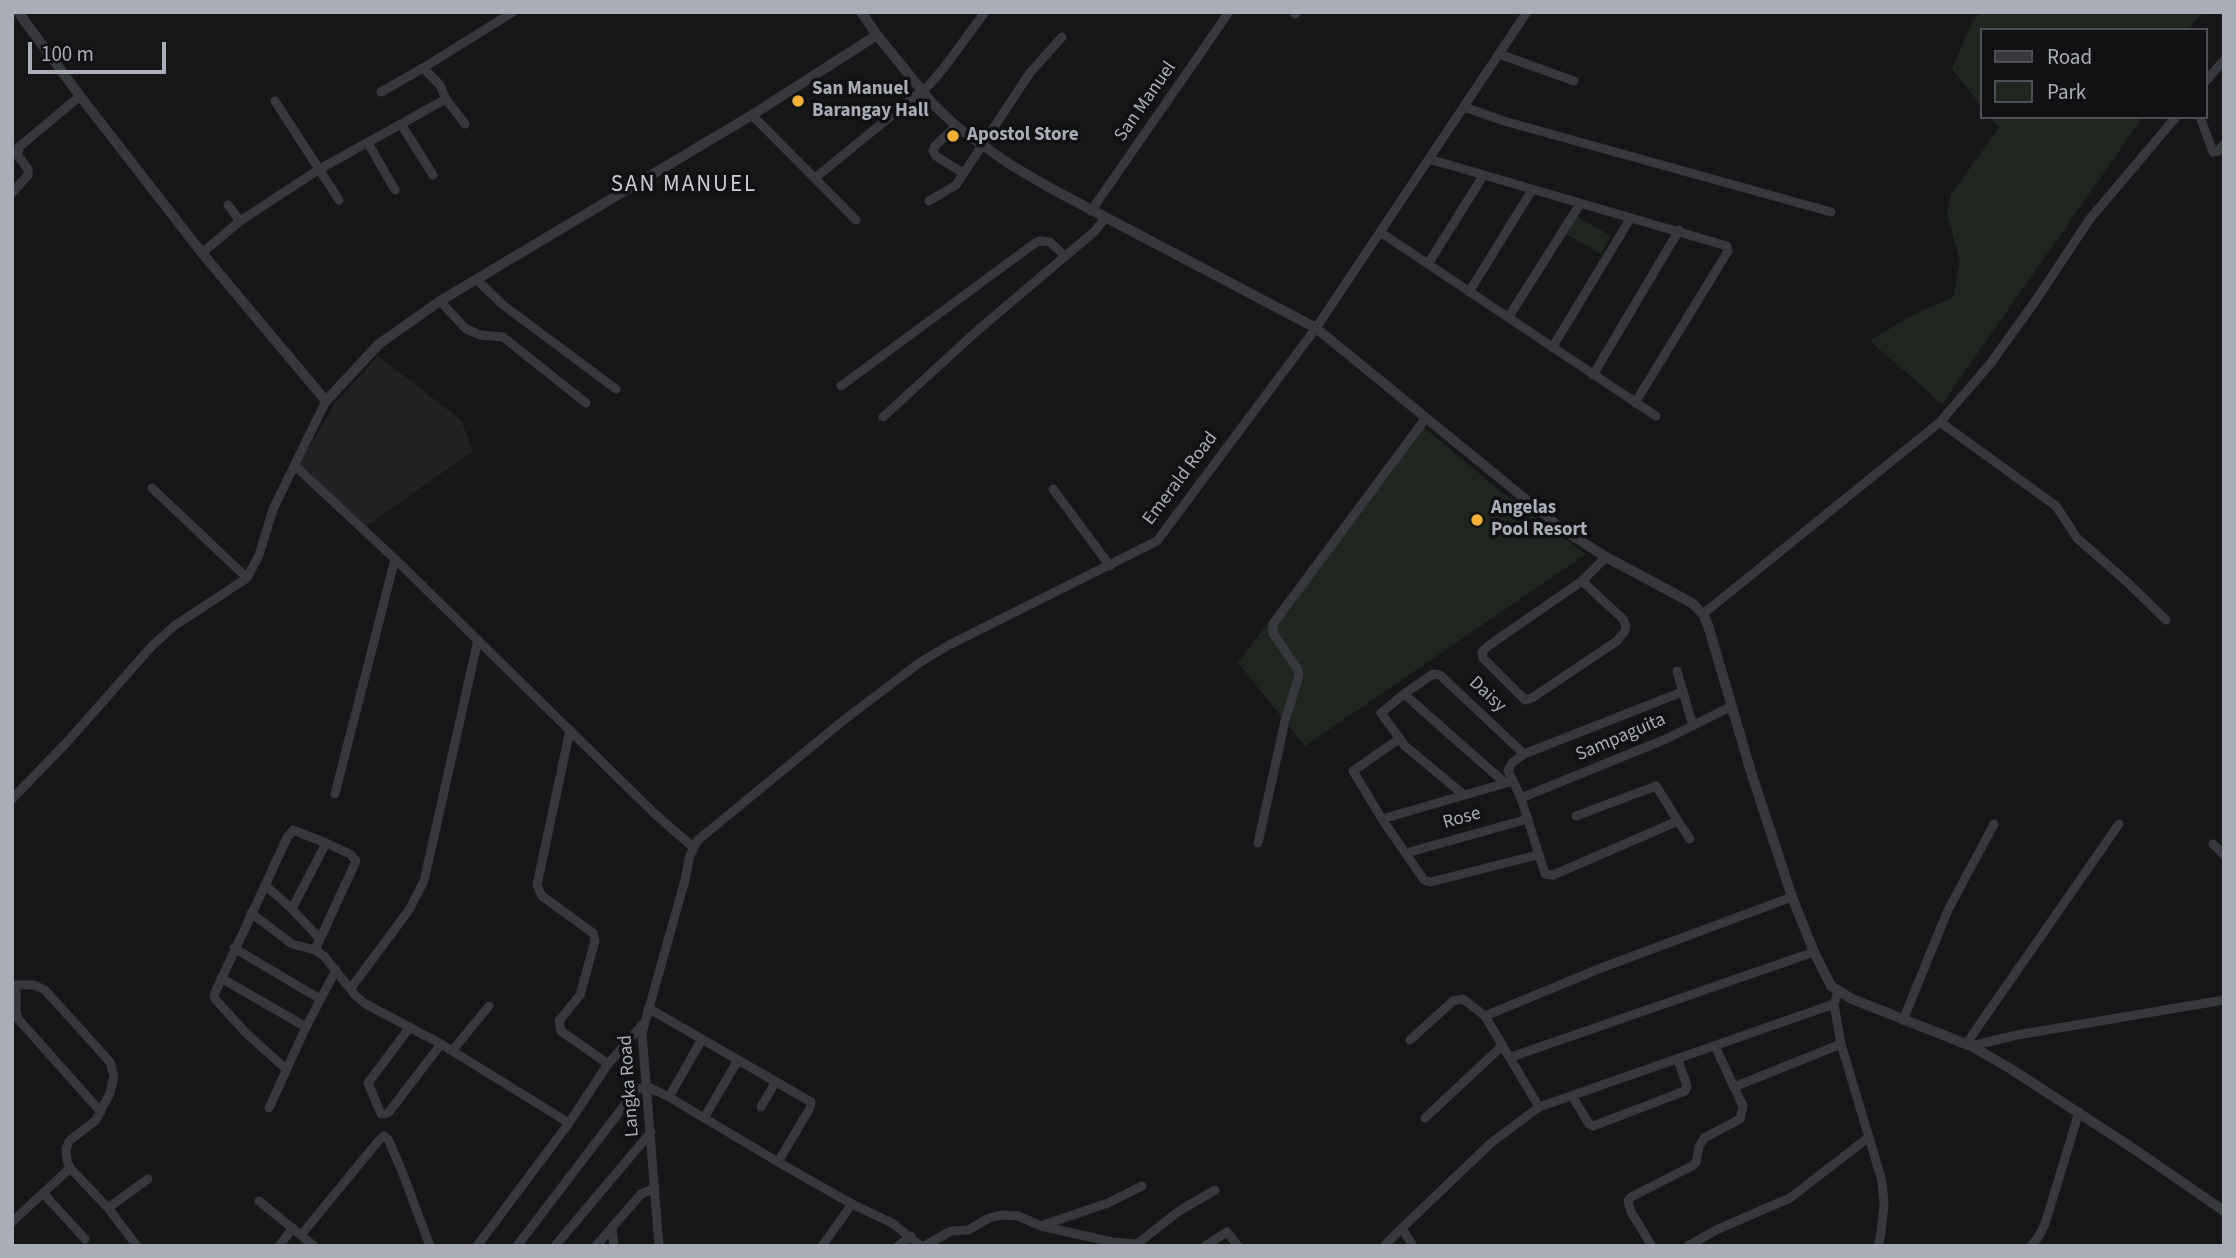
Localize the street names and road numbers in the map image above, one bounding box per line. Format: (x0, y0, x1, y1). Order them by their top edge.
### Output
street label: San Manuel (1110, 58, 1182, 146)
street label: Emerald Road (1139, 428, 1223, 530)
street label: Daisy (1464, 672, 1510, 718)
street label: Sampaguita (1573, 709, 1669, 767)
street label: Rose (1440, 803, 1484, 835)
street label: Langka Road (615, 1034, 645, 1138)

